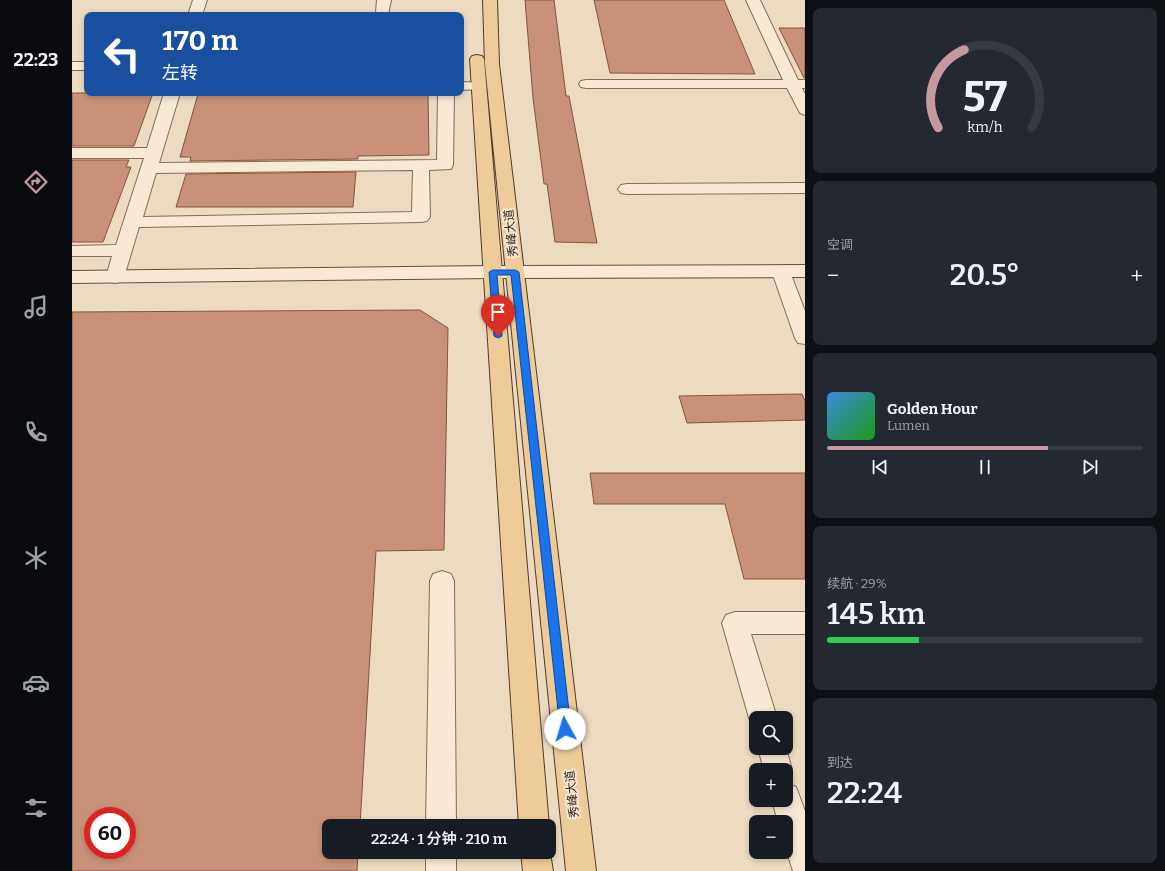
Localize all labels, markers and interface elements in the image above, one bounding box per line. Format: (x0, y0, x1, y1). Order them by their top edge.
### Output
text: 170 m (162, 24, 238, 57)
icon: left (96, 28, 148, 80)
text: 22:23 (14, 49, 58, 71)
text: 左转 (162, 62, 198, 84)
text: 57 (963, 72, 1007, 122)
text: km/h (967, 119, 1003, 136)
icon: directions (22, 168, 50, 196)
street label: 秀峰大道 (502, 208, 520, 258)
text: 空调 (827, 237, 853, 252)
text: 20.5° (950, 257, 1020, 293)
text: − (827, 262, 839, 289)
text: + (1130, 262, 1143, 289)
icon: music (22, 293, 50, 321)
pin (481, 295, 515, 336)
icon: arrive (487, 301, 509, 323)
text: Golden Hour (887, 400, 978, 418)
icon: phone (22, 418, 50, 446)
text: Lumen (887, 418, 930, 433)
icon: previous (869, 456, 891, 478)
icon: pause (974, 456, 996, 478)
icon: next (1079, 456, 1101, 478)
icon: climate (22, 544, 50, 572)
text: 续航 · 29% (827, 576, 887, 591)
text: 145 km (827, 596, 925, 632)
icon: car (22, 669, 50, 697)
position arrow (544, 708, 586, 750)
map controls (749, 711, 793, 859)
button: search (749, 711, 793, 755)
text: 到达 (827, 755, 853, 770)
button: + (749, 763, 793, 807)
street label: 秀峰大道 (563, 769, 581, 819)
text: 22:24 (827, 775, 902, 811)
icon: filters (22, 794, 50, 822)
speed limit sign: 60 (84, 807, 136, 859)
button: − (749, 815, 793, 859)
text: 22:24 · 1 分钟 · 210 m (371, 830, 507, 848)

